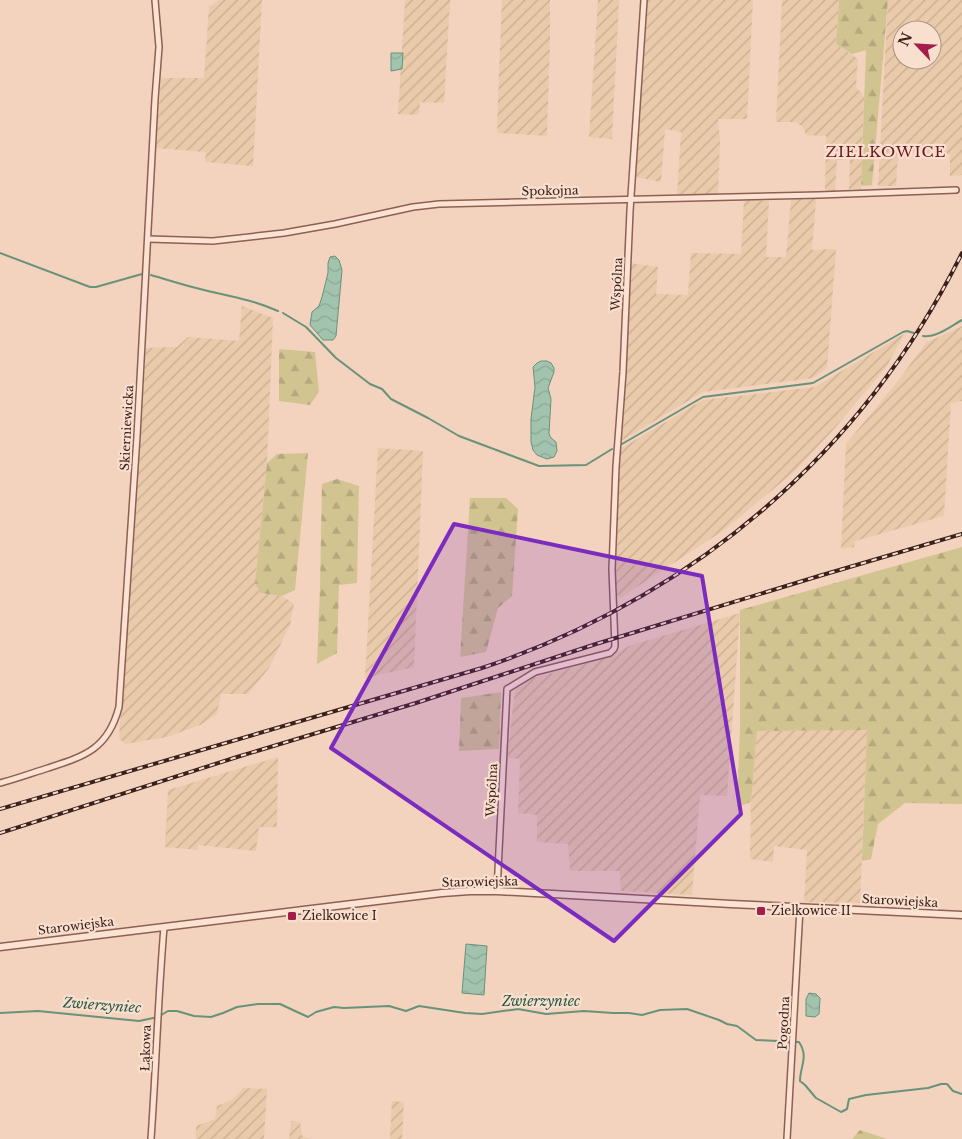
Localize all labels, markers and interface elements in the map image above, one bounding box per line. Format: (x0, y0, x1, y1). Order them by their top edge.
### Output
north arrow (892, 20, 942, 70)
text: N (894, 30, 916, 49)
district label: ZIELKOWICE (826, 142, 947, 161)
street label: Spokojna (521, 182, 579, 198)
street label: Wspólna (608, 257, 625, 312)
street label: Skierniewicka (117, 384, 136, 471)
street label: Wspólna (483, 763, 500, 818)
street label: Starowiejska (442, 873, 519, 890)
street label: Starowiejska (861, 891, 939, 910)
place label: Zielkowice II (771, 903, 851, 918)
marker: Zielkowice II (755, 905, 767, 917)
place label: Zielkowice I (302, 908, 377, 923)
marker: Zielkowice I (286, 910, 298, 922)
street label: Starowiejska (37, 913, 115, 938)
water label: Zwierzyniec (501, 992, 581, 1010)
water label: Zwierzyniec (61, 993, 143, 1017)
street label: Pogodna (775, 995, 792, 1050)
street label: Łąkowa (137, 1024, 154, 1072)

